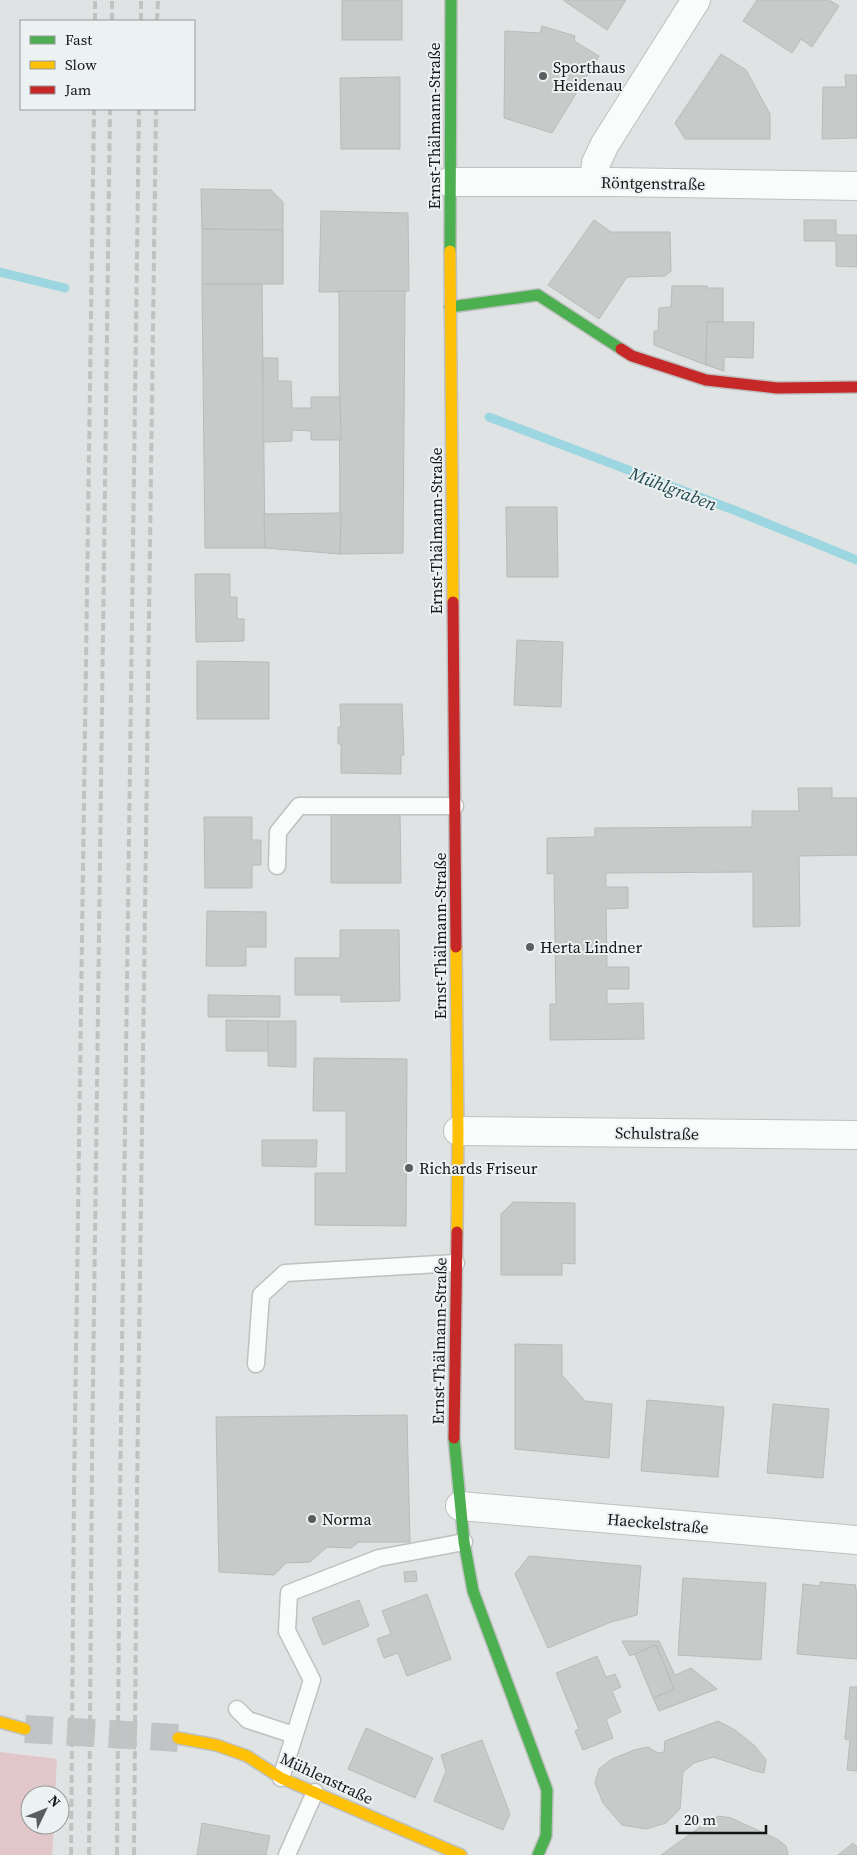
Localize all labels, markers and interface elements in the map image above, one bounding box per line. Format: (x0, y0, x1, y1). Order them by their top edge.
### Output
legend (20, 20, 195, 110)
text: Fast (65, 29, 92, 50)
street label: Ernst-Thälmann-Straße (423, 42, 445, 210)
text: Slow (65, 54, 97, 75)
place label: Sporthaus Heidenau (553, 56, 626, 96)
marker: Sporthaus Heidenau (537, 70, 549, 82)
text: Jam (64, 79, 92, 100)
street label: Röntgenstraße (601, 171, 705, 195)
street label: Ernst-Thälmann-Straße (425, 447, 447, 615)
water label: Mühlgraben (625, 460, 720, 517)
street label: Ernst-Thälmann-Straße (429, 852, 451, 1020)
place label: Herta Lindner (540, 936, 643, 958)
marker: Herta Lindner (524, 941, 536, 953)
street label: Schulstraße (615, 1121, 699, 1145)
place label: Richards Friseur (419, 1157, 538, 1179)
marker: Richards Friseur (403, 1162, 415, 1174)
street label: Ernst-Thälmann-Straße (427, 1257, 451, 1425)
place label: Norma (322, 1508, 373, 1530)
street label: Haeckelstraße (606, 1508, 710, 1538)
marker: Norma (306, 1513, 318, 1525)
street label: Mühlenstraße (277, 1747, 377, 1809)
north arrow (20, 1785, 70, 1835)
text: N (44, 1791, 65, 1812)
scale bar (677, 1802, 766, 1834)
text: 20 m (684, 1809, 716, 1830)

